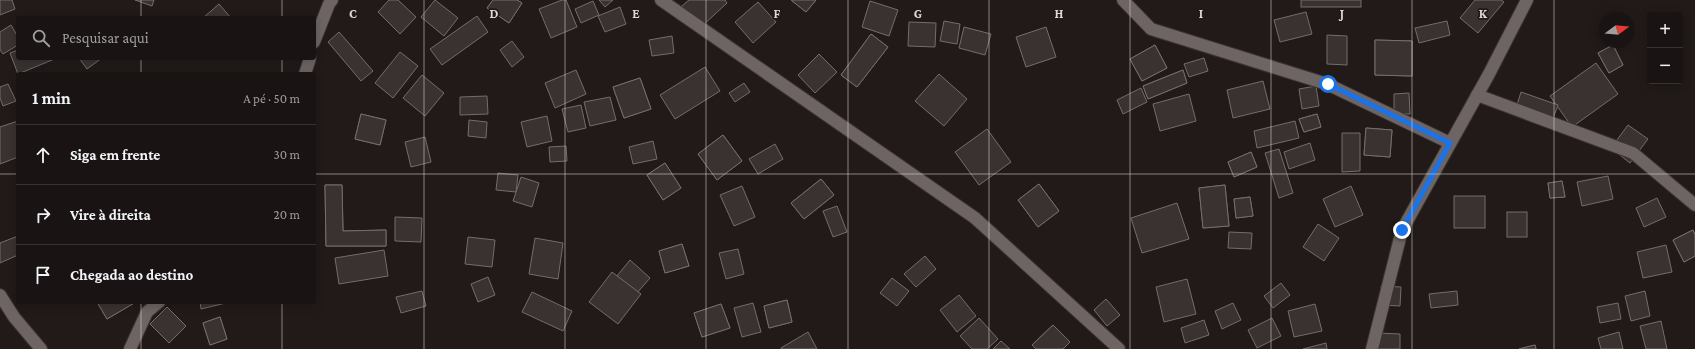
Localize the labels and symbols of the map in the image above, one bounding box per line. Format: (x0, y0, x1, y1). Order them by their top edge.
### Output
text: C (349, 6, 357, 21)
text: D (490, 6, 499, 21)
text: E (632, 6, 640, 21)
text: F (774, 6, 781, 21)
text: G (914, 6, 922, 21)
text: H (1055, 6, 1064, 21)
text: I (1199, 6, 1203, 21)
text: J (1338, 6, 1344, 21)
text: K (1479, 6, 1488, 21)
north arrow (1599, 12, 1635, 48)
route start (1319, 75, 1337, 93)
route end (1393, 221, 1411, 239)

